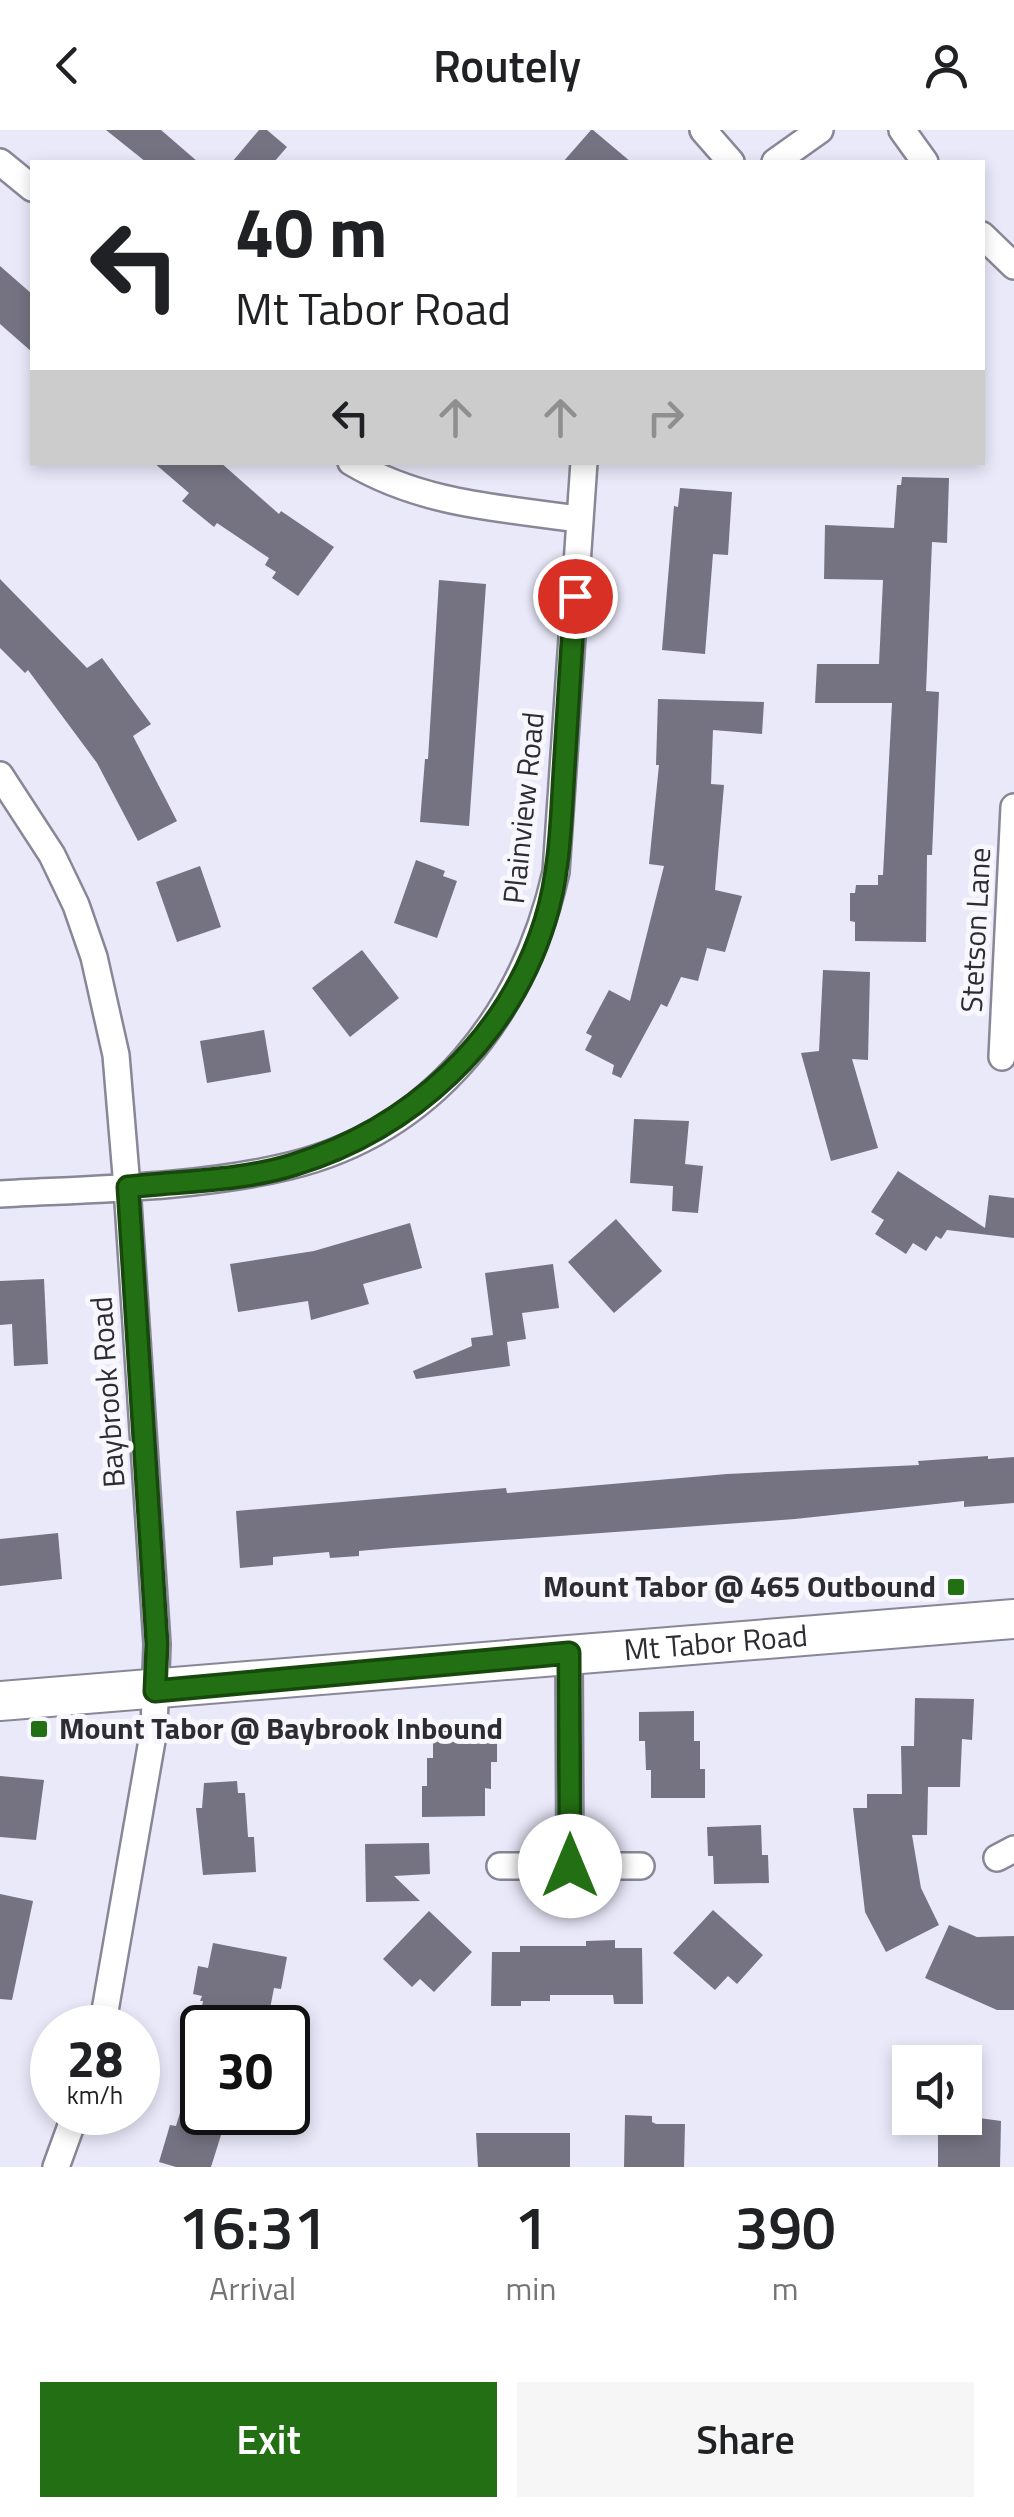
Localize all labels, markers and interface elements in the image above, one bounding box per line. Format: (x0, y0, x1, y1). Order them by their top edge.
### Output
text: Routely (433, 31, 581, 99)
icon: back (40, 38, 95, 93)
icon: person (919, 38, 974, 93)
text: 40 m (235, 178, 388, 284)
icon: left (70, 200, 200, 330)
text: Mt Tabor Road (235, 274, 511, 342)
icon: left (323, 390, 378, 445)
icon: ahead (428, 390, 483, 445)
icon: ahead (533, 390, 588, 445)
icon: right (638, 390, 693, 445)
pin (533, 554, 618, 639)
icon: arrive (548, 569, 603, 624)
street label: Plainview Road (490, 710, 556, 906)
street label: Stetson Lane (948, 846, 1002, 1014)
street label: Baybrook Road (77, 1295, 137, 1489)
place label: Mount Tabor @ 465 Outbound (543, 1563, 936, 1609)
marker: Mount Tabor @ 465 Outbound (945, 1576, 967, 1598)
street label: Mt Tabor Road (622, 1612, 809, 1672)
place label: Mount Tabor @ Baybrook Inbound (59, 1705, 503, 1751)
marker: Mount Tabor @ Baybrook Inbound (28, 1718, 50, 1740)
position arrow (518, 1814, 622, 1918)
speed limit sign: 30 (180, 2005, 310, 2135)
text: 28 (67, 2020, 123, 2096)
map controls (892, 2045, 982, 2135)
button: sound (892, 2045, 982, 2135)
text: km/h (67, 2076, 123, 2114)
text: 16:31 (178, 2181, 327, 2272)
text: 1 (514, 2181, 548, 2272)
text: 390 (735, 2181, 836, 2272)
text: Arrival (209, 2264, 296, 2312)
text: min (505, 2264, 556, 2312)
text: m (772, 2264, 799, 2312)
button: Exit (40, 2382, 497, 2497)
button: Share (517, 2382, 974, 2497)

